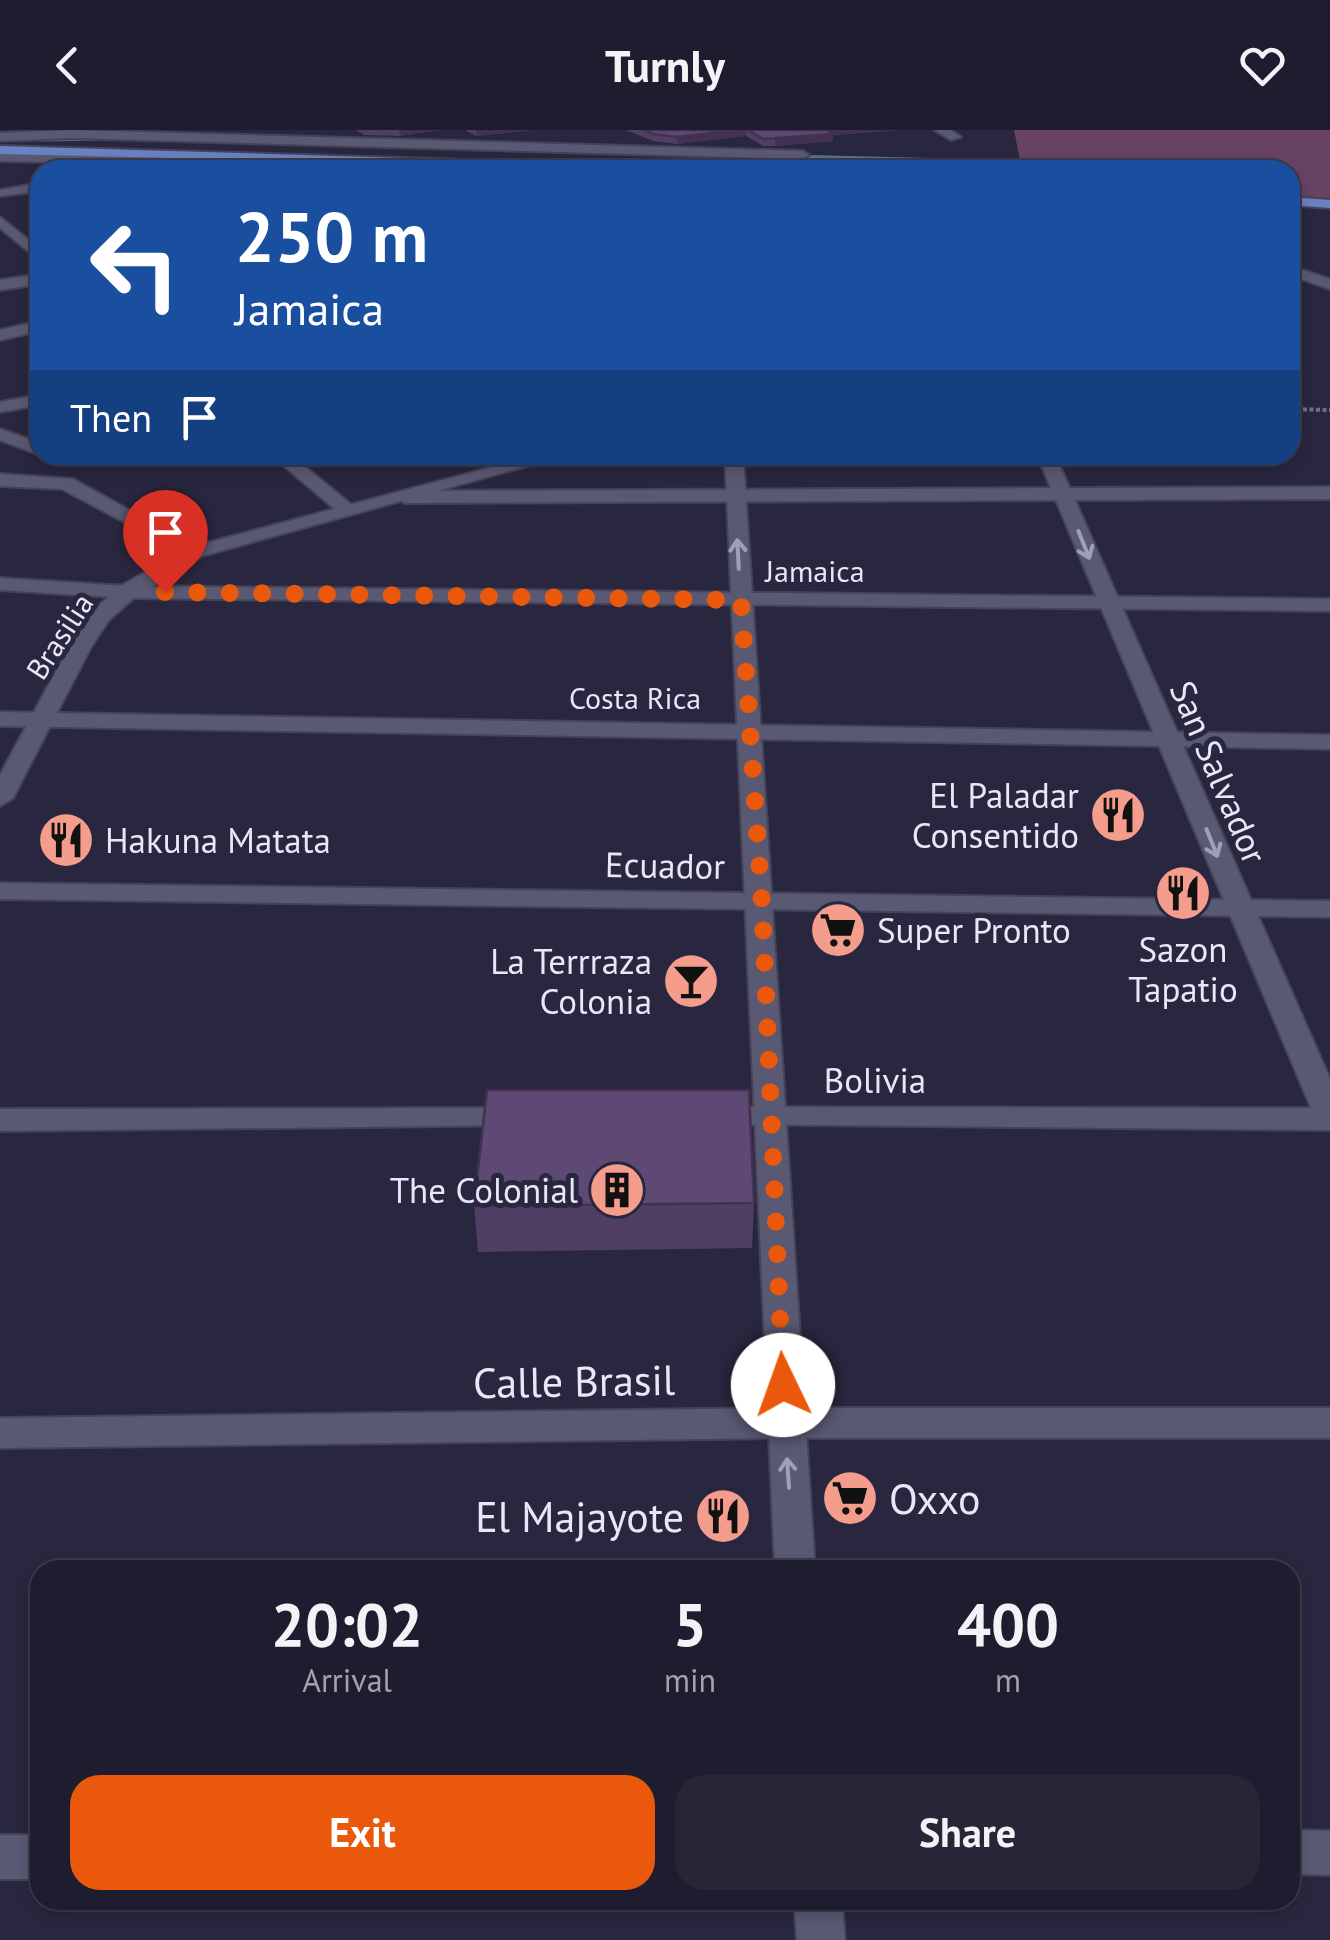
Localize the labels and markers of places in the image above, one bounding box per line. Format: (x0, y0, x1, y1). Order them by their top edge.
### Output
pin (123, 490, 208, 593)
place label: El Paladar Consentido (912, 772, 1079, 858)
restaurant icon: El Paladar Consentido (1088, 785, 1148, 845)
restaurant icon: Hakuna Matata (36, 810, 96, 870)
place label: Hakuna Matata (105, 817, 331, 863)
restaurant icon: Sazon Tapatio (1153, 863, 1213, 923)
supermarket icon: Super Pronto (808, 900, 868, 960)
place label: Super Pronto (877, 907, 1071, 953)
place label: Sazon Tapatio (1128, 926, 1238, 1012)
place label: La Terrraza Colonia (490, 938, 652, 1024)
bar icon: La Terrraza Colonia (661, 951, 721, 1011)
building icon: The Colonial (587, 1160, 647, 1220)
place label: The Colonial (390, 1167, 578, 1213)
supermarket icon: Oxxo (820, 1468, 880, 1528)
place label: Oxxo (889, 1471, 981, 1526)
restaurant icon: El Majayote (693, 1486, 753, 1546)
place label: El Majayote (475, 1489, 684, 1544)

